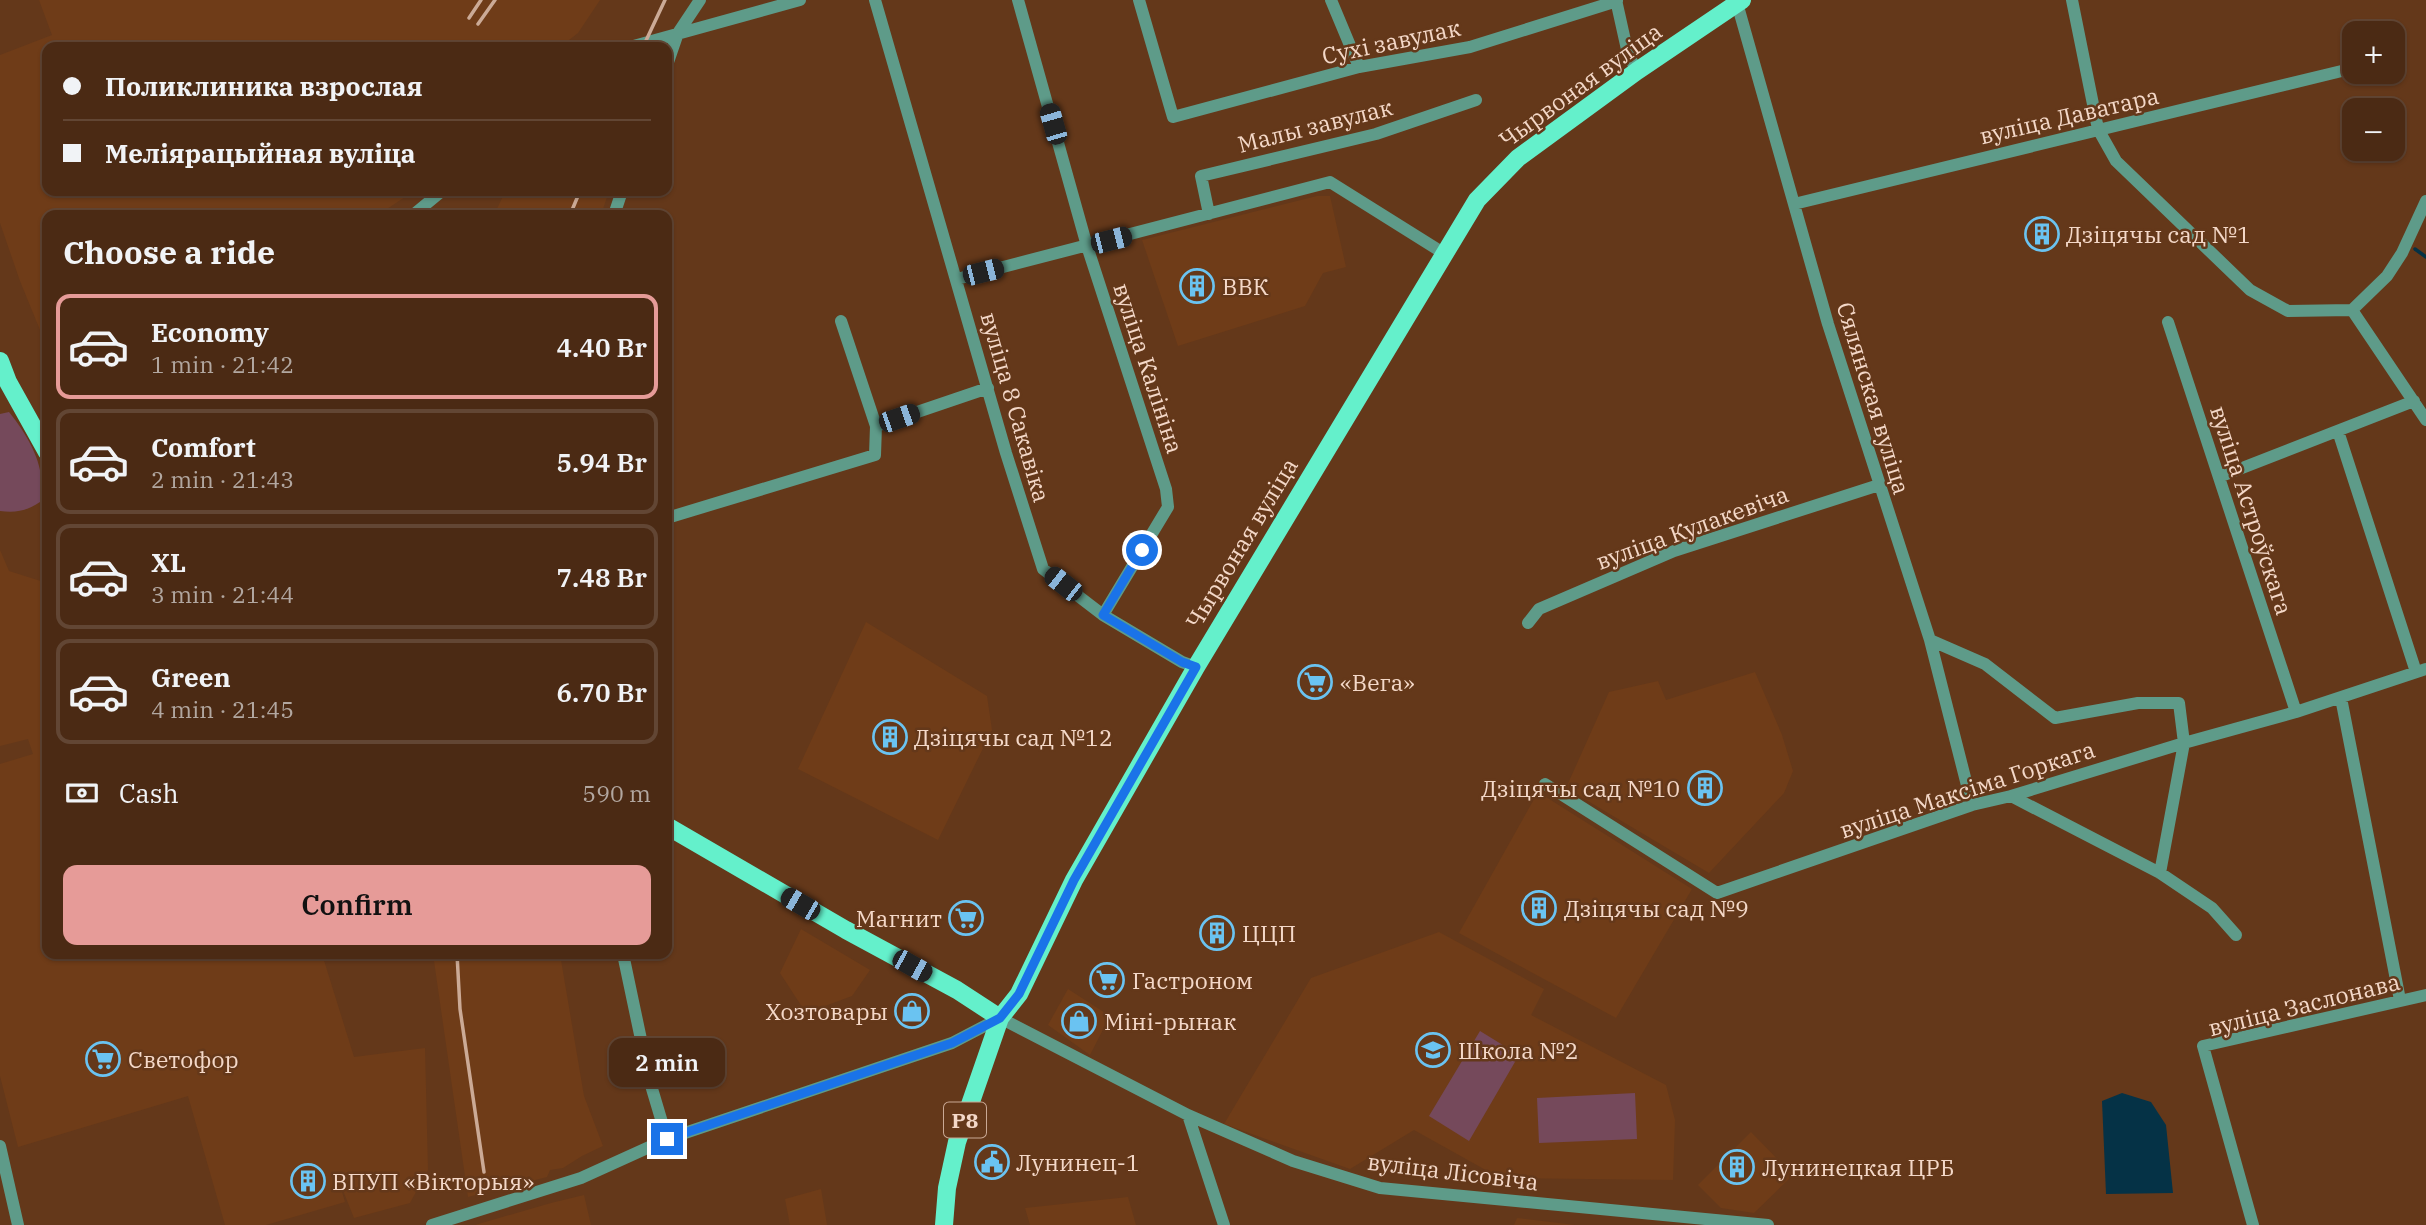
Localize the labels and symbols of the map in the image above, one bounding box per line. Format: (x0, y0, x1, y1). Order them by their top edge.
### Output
street label: Сухі завулак (1319, 12, 1464, 70)
street label: Чырвоная вуліца (1493, 16, 1667, 154)
street label: вуліца Даватара (1976, 80, 2162, 150)
street label: Малы завулак (1235, 91, 1396, 159)
car (1038, 101, 1069, 147)
building icon: Дзіцячы сад №1 (2023, 215, 2061, 253)
place label: Дзіцячы сад №1 (2066, 219, 2251, 249)
car (1089, 225, 1134, 255)
car (961, 257, 1006, 287)
building icon: ВВК (1178, 267, 1216, 305)
place label: ВВК (1222, 271, 1269, 301)
street label: вуліца Калініна (1107, 279, 1191, 457)
street label: Сялянская вуліца (1831, 298, 1917, 498)
street label: вуліца 8 Сакавіка (975, 308, 1057, 506)
car (876, 401, 923, 435)
street label: вуліца Астроўскага (2204, 401, 2300, 619)
street label: Чырвоная вуліца (1178, 452, 1304, 634)
street label: вуліца Кулакевіча (1592, 478, 1792, 576)
route start (1126, 534, 1158, 566)
car (1040, 563, 1087, 605)
supermarket icon: «Вега» (1296, 663, 1334, 701)
place label: «Вега» (1340, 667, 1415, 697)
building icon: Дзіцячы сад №12 (871, 718, 909, 756)
place label: Дзіцячы сад №12 (914, 722, 1113, 752)
street label: вуліца Максіма Горкага (1836, 734, 2098, 844)
building icon: Дзіцячы сад №10 (1686, 769, 1724, 807)
place label: Дзіцячы сад №10 (1481, 773, 1680, 803)
car (777, 884, 824, 924)
building icon: Дзіцячы сад №9 (1520, 889, 1558, 927)
place label: Дзіцячы сад №9 (1564, 893, 1749, 923)
supermarket icon: Магнит (947, 899, 985, 937)
place label: Магнит (856, 903, 942, 933)
building icon: ЦЦП (1198, 914, 1236, 952)
place label: ЦЦП (1242, 918, 1296, 948)
car (889, 947, 936, 985)
supermarket icon: Гастроном (1088, 961, 1126, 999)
place label: Гастроном (1132, 965, 1253, 995)
street label: вуліца Заслонава (2205, 966, 2403, 1042)
shop icon: Хозтовары (893, 992, 931, 1030)
place label: Хозтовары (765, 996, 888, 1026)
shop icon: Міні-рынак (1060, 1002, 1098, 1040)
place label: Міні-рынак (1104, 1006, 1237, 1036)
school or university icon: Школа №2 (1414, 1031, 1452, 1069)
place label: Школа №2 (1458, 1035, 1579, 1065)
callout: 2 min (609, 1038, 725, 1086)
supermarket icon: Светофор (84, 1040, 122, 1078)
place label: Светофор (128, 1044, 239, 1074)
road number: Р8 (944, 1102, 986, 1138)
route end (651, 1123, 683, 1155)
public building icon: Лунинец-1 (973, 1143, 1011, 1181)
street label: вуліца Лісовіча (1366, 1146, 1540, 1196)
place label: Лунинец-1 (1016, 1147, 1140, 1177)
building icon: Лунинецкая ЦРБ (1718, 1148, 1756, 1186)
place label: Лунинецкая ЦРБ (1762, 1152, 1954, 1182)
building icon: ВПУП «Вікторыя» (289, 1162, 327, 1200)
place label: ВПУП «Вікторыя» (332, 1166, 534, 1196)

